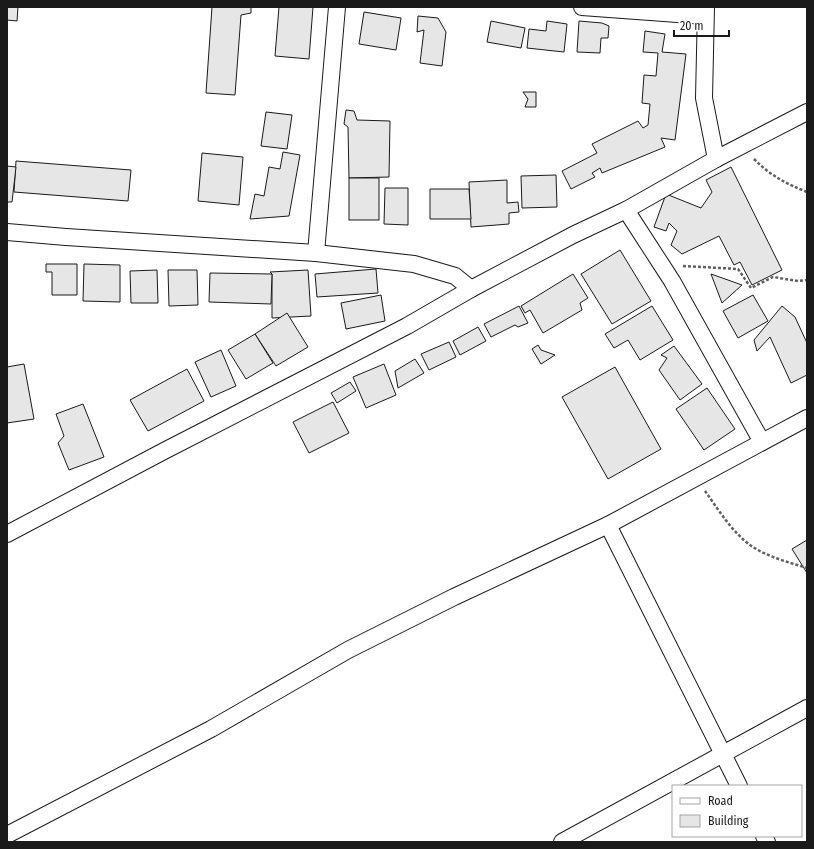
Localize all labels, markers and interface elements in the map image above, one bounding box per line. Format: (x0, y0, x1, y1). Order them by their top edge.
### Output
scale bar (674, 12, 729, 38)
text: 20 m (680, 19, 704, 33)
legend (672, 785, 802, 837)
text: Road (708, 794, 733, 808)
text: Building (708, 814, 749, 828)

